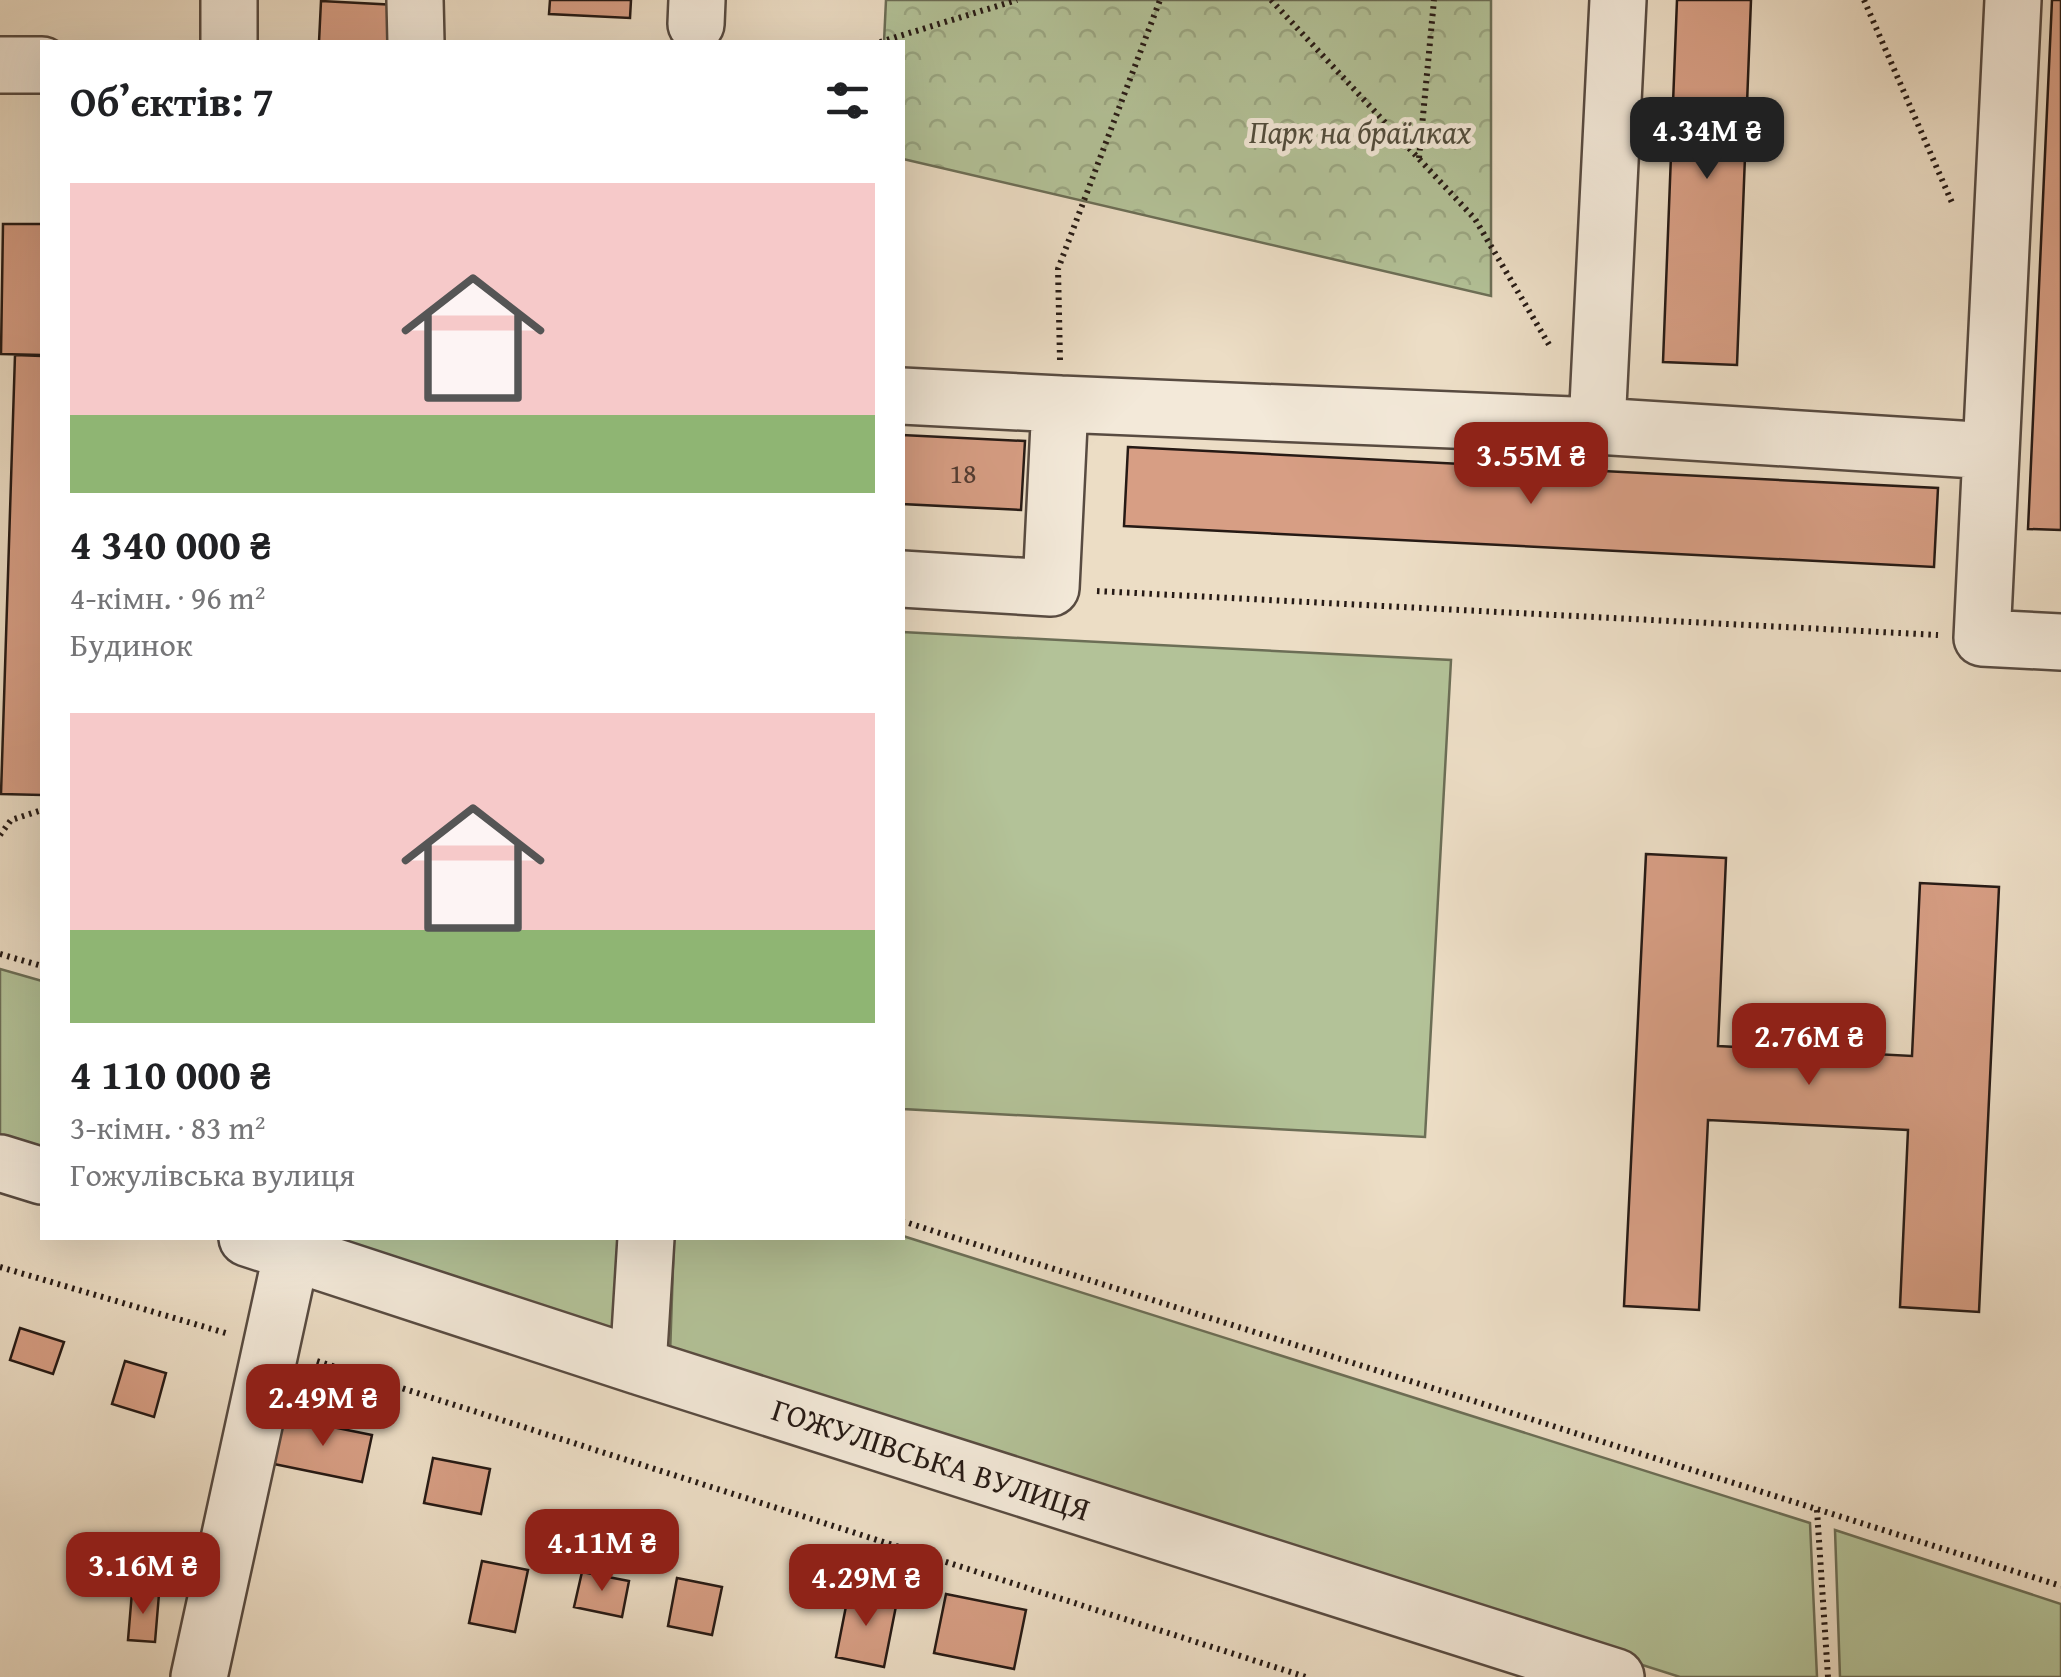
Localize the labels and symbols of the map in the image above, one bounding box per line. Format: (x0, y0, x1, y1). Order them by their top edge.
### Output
pin: 4.34M ₴ (1615, 97, 1799, 182)
park label: Парк на браїлках (1249, 108, 1472, 155)
pin: 3.55M ₴ (1439, 422, 1623, 507)
house number: 18 (950, 452, 976, 493)
pin: 2.76M ₴ (1717, 1003, 1901, 1088)
pin: 2.49M ₴ (231, 1364, 415, 1449)
street label: ГОЖУЛІВСЬКА ВУЛИЦЯ (766, 1385, 1096, 1533)
pin: 4.11M ₴ (510, 1509, 694, 1594)
pin: 3.16M ₴ (51, 1532, 235, 1617)
pin: 4.29M ₴ (774, 1544, 958, 1629)

